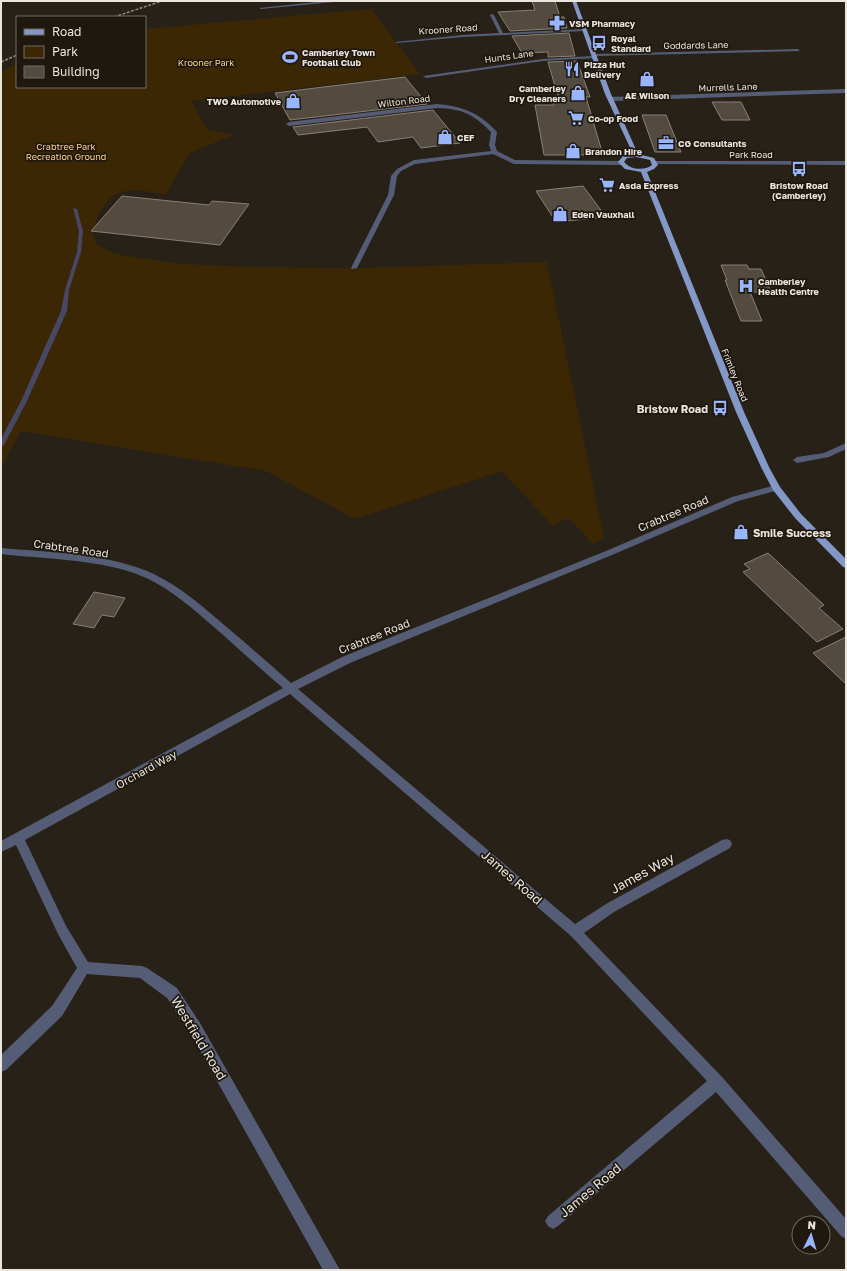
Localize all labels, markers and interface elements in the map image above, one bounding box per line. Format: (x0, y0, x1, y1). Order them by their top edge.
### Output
pharmacy icon: VSM Pharmacy (548, 14, 566, 32)
legend (16, 16, 146, 88)
place label: VSM Pharmacy (569, 18, 636, 29)
street label: Krooner Road (418, 21, 478, 37)
text: Road (52, 24, 81, 39)
place label: Royal Standard (611, 33, 651, 54)
bus stop icon: Royal Standard (590, 34, 608, 52)
street label: Goddards Lane (663, 39, 729, 51)
text: Park (52, 44, 78, 59)
place label: Camberley Town Football Club (302, 47, 376, 68)
street label: Hunts Lane (484, 47, 534, 65)
sports icon: Camberley Town Football Club (281, 48, 299, 66)
park label: Krooner Park (178, 57, 234, 68)
place label: Pizza Hut Delivery (584, 59, 625, 80)
restaurant icon: Pizza Hut Delivery (563, 60, 581, 78)
text: Building (52, 64, 100, 79)
shop icon: AE Wilson (638, 70, 656, 88)
street label: Murrells Lane (698, 80, 758, 94)
place label: Camberley Dry Cleaners (509, 83, 567, 104)
shop icon: Camberley Dry Cleaners (569, 84, 587, 102)
place label: AE Wilson (625, 90, 670, 101)
shop icon: TWG Automotive (284, 92, 302, 110)
street label: Wilton Road (377, 92, 431, 110)
place label: TWG Automotive (207, 96, 282, 107)
supermarket icon: Co-op Food (567, 109, 585, 127)
place label: Co-op Food (588, 113, 638, 124)
shop icon: CEF (436, 128, 454, 146)
place label: CEF (457, 132, 475, 143)
office icon: CG Consultants (657, 134, 675, 152)
place label: CG Consultants (678, 138, 747, 149)
park label: Crabtree Park Recreation Ground (26, 141, 106, 162)
shop icon: Brandon Hire (564, 142, 582, 160)
place label: Brandon Hire (585, 146, 643, 157)
street label: Park Road (729, 149, 773, 160)
bus stop icon: Bristow Road (Camberley) (790, 160, 808, 178)
supermarket icon: Asda Express (598, 176, 616, 194)
place label: Asda Express (619, 180, 679, 191)
place label: Bristow Road (Camberley) (770, 180, 829, 201)
shop icon: Eden Vauxhall (551, 205, 569, 223)
place label: Eden Vauxhall (572, 209, 634, 220)
place label: Camberley Health Centre (758, 276, 820, 297)
hospital icon: Camberley Health Centre (737, 277, 755, 295)
street label: Frimley Road (719, 347, 751, 403)
bus stop icon: Bristow Road (711, 399, 729, 417)
place label: Bristow Road (637, 402, 708, 415)
street label: Crabtree Road (636, 492, 710, 534)
shop icon: Smile Success (732, 523, 750, 541)
place label: Smile Success (753, 526, 831, 539)
street label: Crabtree Road (33, 536, 109, 560)
street label: Crabtree Road (336, 616, 412, 656)
street label: Orchard Way (113, 747, 179, 791)
street label: James Road (478, 846, 546, 908)
street label: James Way (607, 849, 677, 897)
street label: Westfield Road (168, 993, 230, 1083)
street label: James Road (556, 1160, 624, 1220)
north arrow (791, 1215, 831, 1255)
text: N (807, 1218, 817, 1231)

